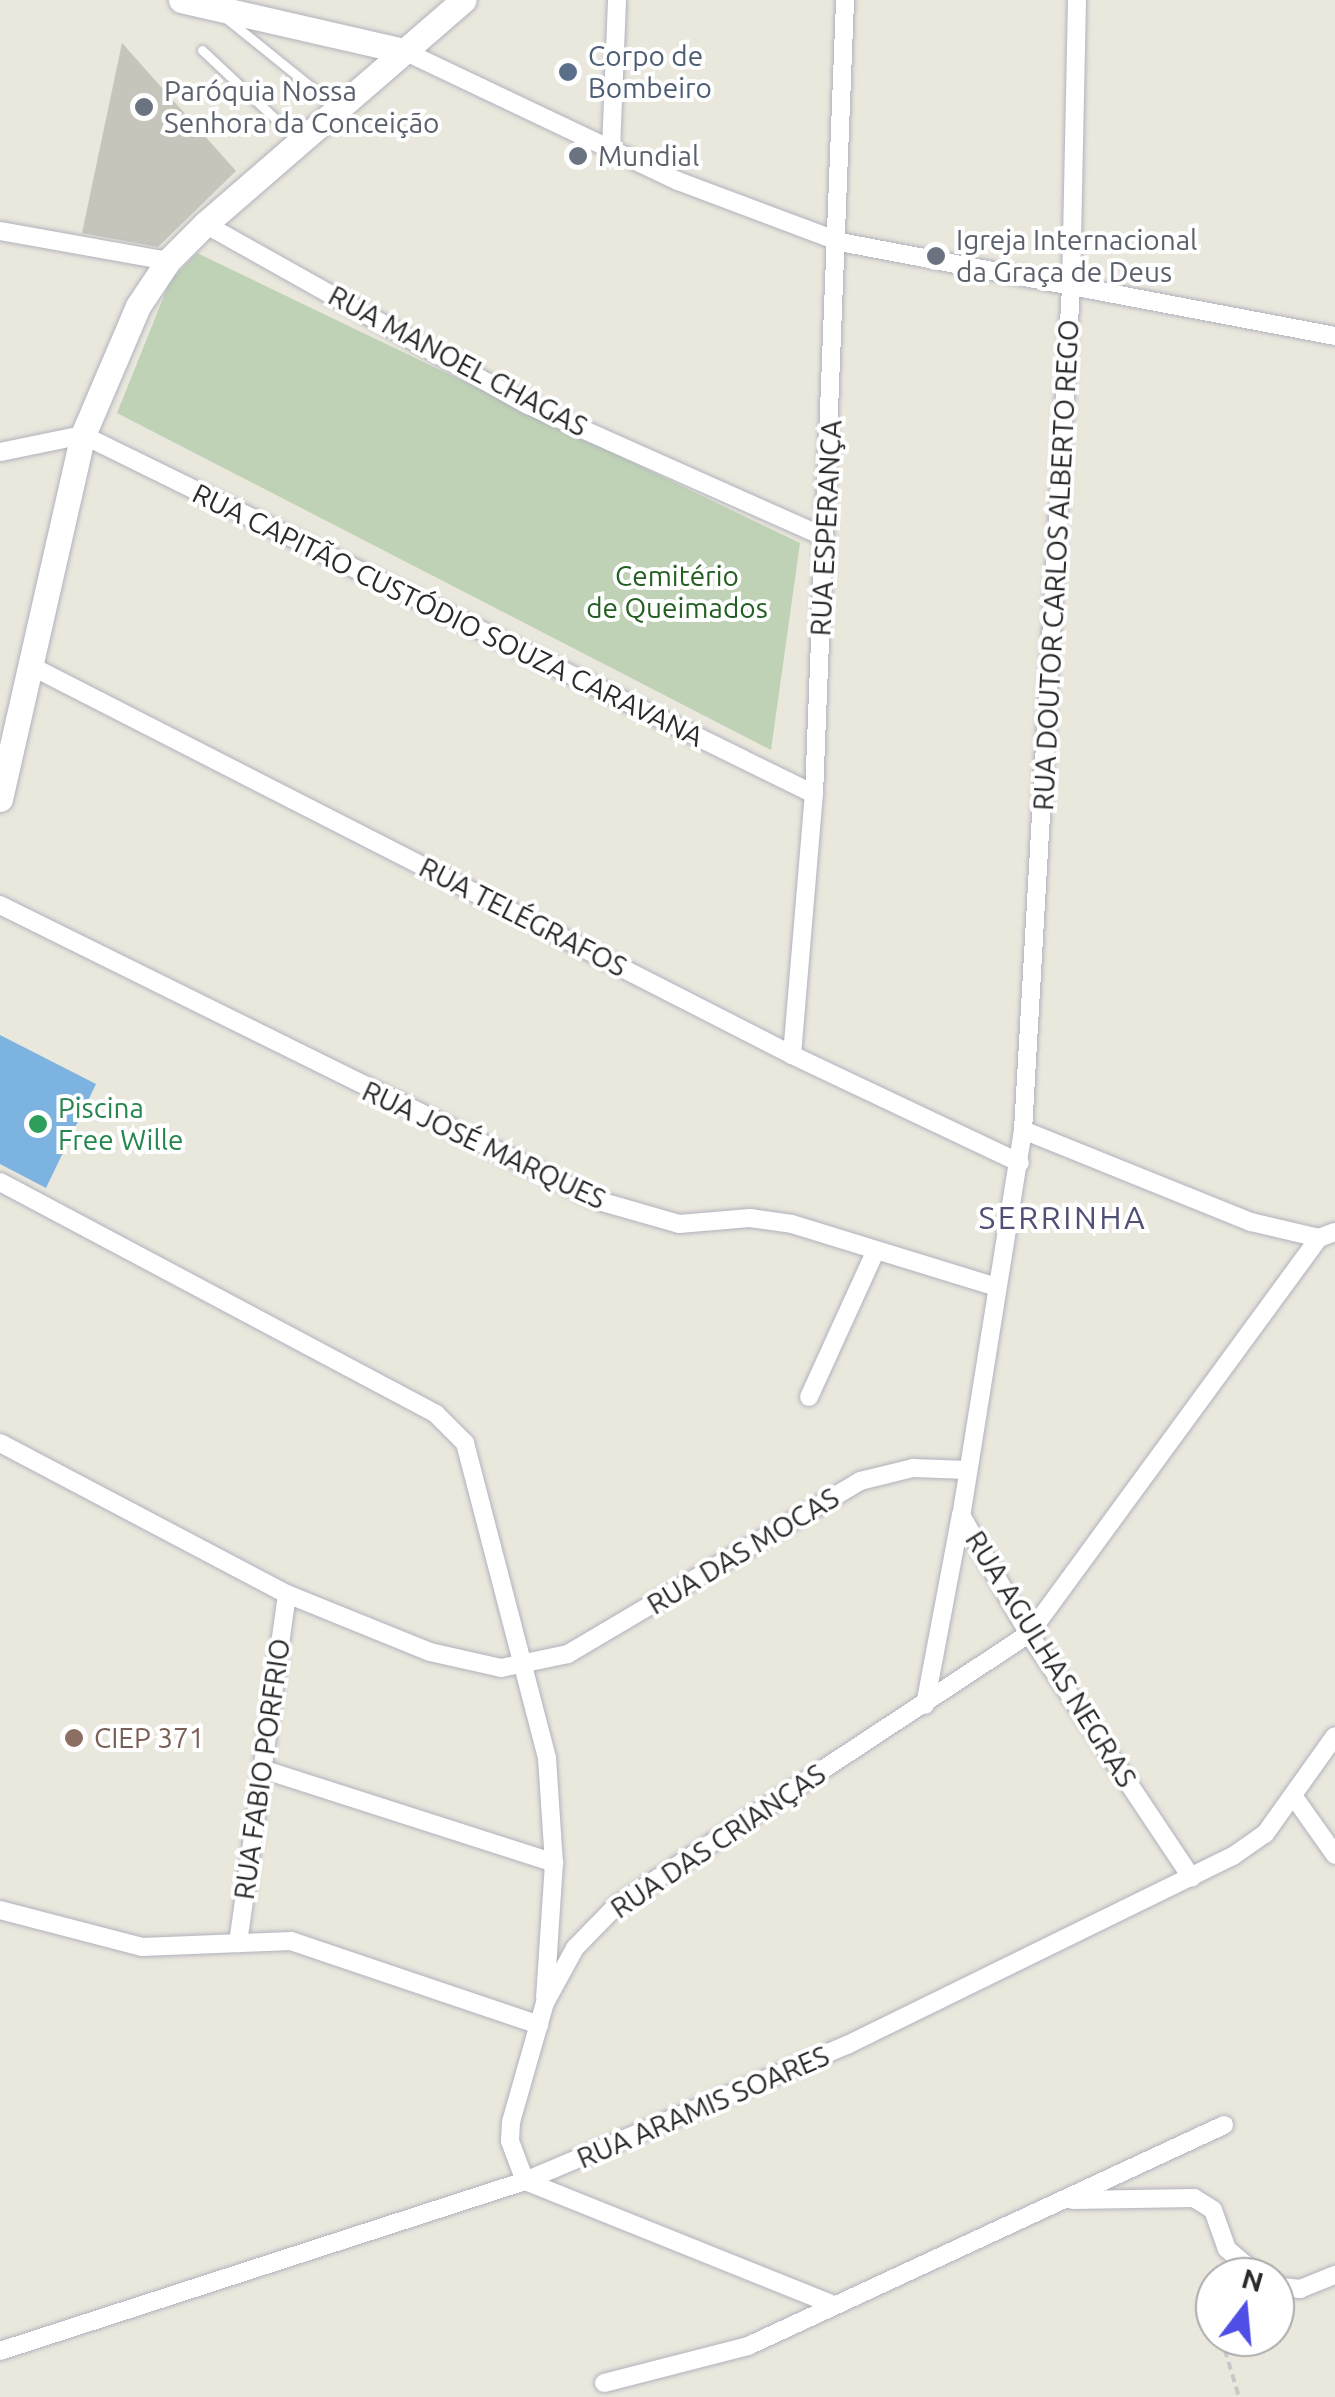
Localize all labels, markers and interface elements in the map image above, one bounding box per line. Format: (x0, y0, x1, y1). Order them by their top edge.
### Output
place label: Corpo de Bombeiro (588, 39, 712, 105)
marker: Corpo de Bombeiro (557, 61, 579, 83)
place label: Paróquia Nossa Senhora da Conceição (164, 74, 439, 140)
marker: Paróquia Nossa Senhora da Conceição (133, 96, 155, 118)
place label: Mundial (598, 139, 699, 173)
marker: Mundial (567, 145, 589, 167)
place label: Igreja Internacional da Graça de Deus (956, 223, 1197, 289)
marker: Igreja Internacional da Graça de Deus (925, 245, 947, 267)
street label: RUA MANOEL CHAGAS (323, 279, 593, 443)
street label: RUA DOUTOR CARLOS ALBERTO REGO (1026, 319, 1086, 811)
street label: RUA ESPERANÇA (804, 419, 848, 637)
street label: RUA CAPITÃO CUSTÓDIO SOUZA CARAVANA (187, 476, 709, 754)
park label: Cemitério de Queimados (586, 559, 768, 625)
street label: RUA TELÉGRAFOS (414, 850, 632, 984)
street label: RUA JOSÉ MARQUES (357, 1074, 611, 1216)
place label: Piscina Free Wille (58, 1091, 184, 1157)
marker: Piscina Free Wille (27, 1113, 49, 1135)
district label: SERRINHA (979, 1198, 1147, 1236)
street label: RUA DAS MOCAS (641, 1481, 845, 1621)
street label: RUA AGULHAS NEGRAS (958, 1525, 1144, 1793)
street label: RUA FABIO PORFRIO (227, 1636, 297, 1902)
place label: CIEP 371 (94, 1721, 205, 1755)
marker: CIEP 371 (63, 1727, 85, 1749)
street label: RUA DAS CRIANÇAS (604, 1757, 832, 1925)
street label: RUA ARAMIS SOARES (572, 2039, 834, 2175)
north arrow (1195, 2257, 1295, 2357)
text: N (1239, 2262, 1267, 2297)

